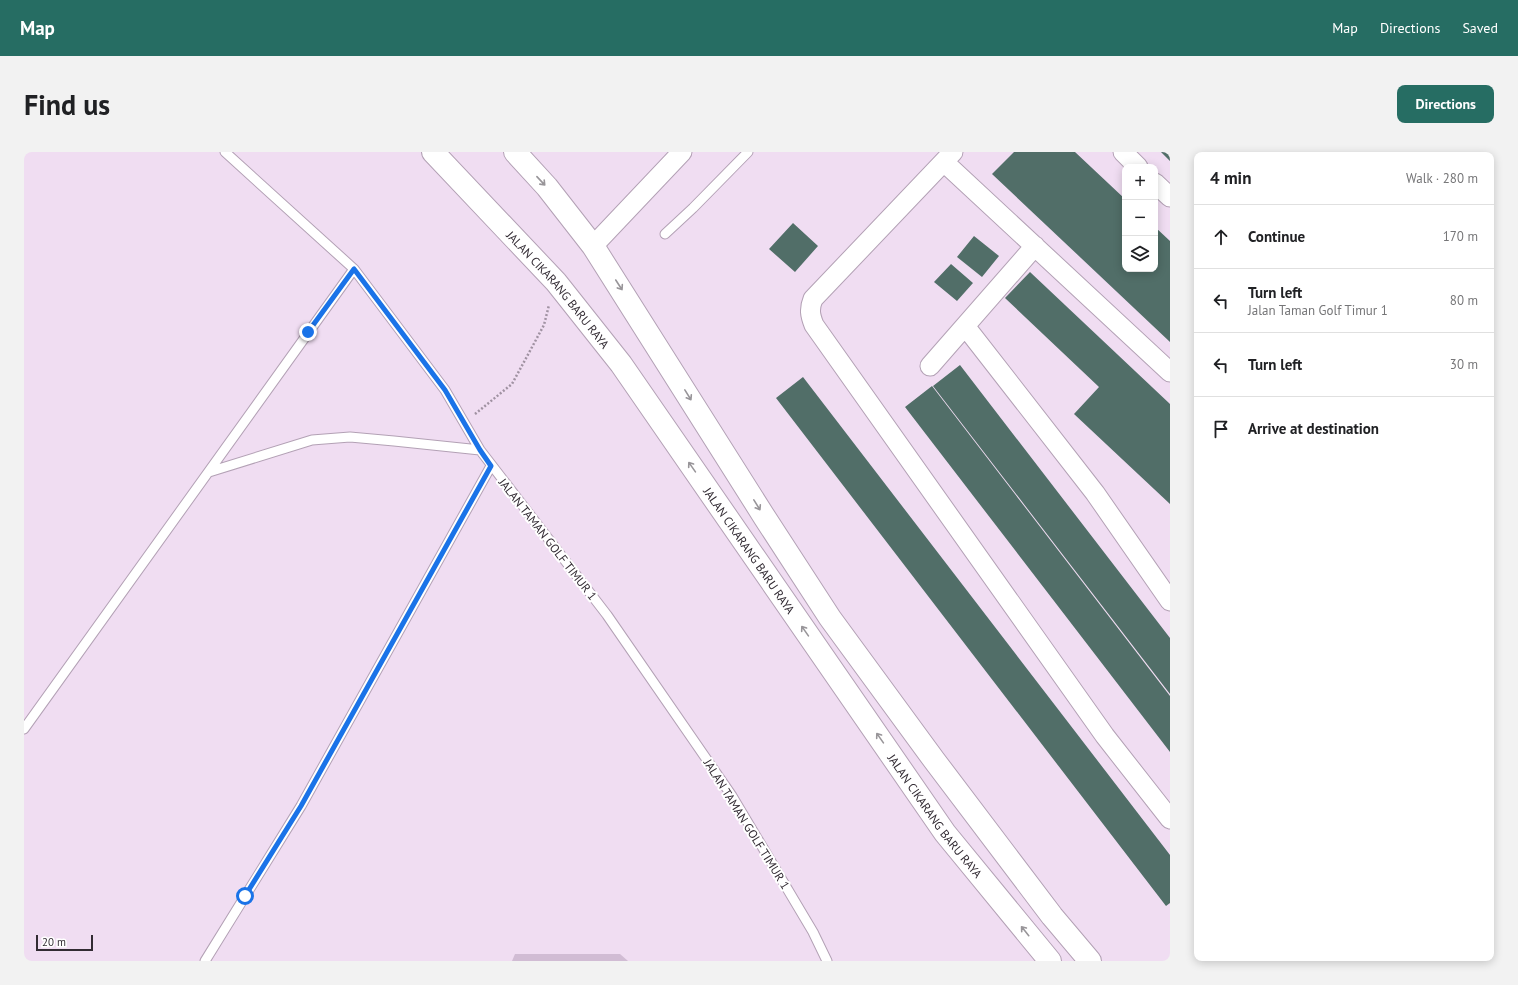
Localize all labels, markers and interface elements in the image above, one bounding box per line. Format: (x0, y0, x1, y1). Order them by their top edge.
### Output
text: Map (20, 16, 55, 40)
text: Map (1332, 19, 1358, 37)
text: Directions (1380, 19, 1440, 37)
text: Saved (1462, 19, 1498, 37)
button: Directions (1397, 85, 1494, 123)
text: Find us (24, 86, 110, 123)
map controls (1122, 164, 1158, 272)
button: + (1122, 164, 1158, 200)
text: 4 min (1210, 167, 1251, 189)
text: Walk · 280 m (1406, 170, 1478, 187)
one-way arrow (536, 176, 546, 186)
button: − (1122, 200, 1158, 236)
icon: ahead (1210, 226, 1232, 248)
street label: JALAN CIKARANG BARU RAYA (503, 227, 613, 351)
text: Continue (1248, 227, 1305, 246)
text: 170 m (1443, 228, 1478, 245)
button: layers (1122, 236, 1158, 272)
one-way arrow (615, 279, 623, 290)
text: Turn left (1248, 283, 1302, 302)
icon: left (1210, 290, 1232, 312)
text: 80 m (1450, 292, 1478, 309)
text: Jalan Taman Golf Timur 1 (1248, 302, 1388, 319)
route end (299, 323, 317, 341)
icon: left (1210, 354, 1232, 376)
text: Turn left (1248, 355, 1302, 374)
text: 30 m (1450, 356, 1478, 373)
one-way arrow (684, 389, 692, 400)
icon: arrive (1210, 418, 1232, 440)
text: Arrive at destination (1248, 419, 1379, 438)
one-way arrow (688, 461, 696, 472)
street label: JALAN TAMAN GOLF TIMUR 1 (495, 474, 600, 603)
street label: JALAN CIKARANG BARU RAYA (700, 483, 799, 616)
one-way arrow (753, 499, 761, 510)
one-way arrow (801, 626, 809, 637)
one-way arrow (876, 733, 884, 744)
street label: JALAN CIKARANG BARU RAYA (884, 750, 986, 881)
street label: JALAN TAMAN GOLF TIMUR 1 (700, 755, 793, 892)
route start (236, 887, 254, 905)
one-way arrow (1021, 925, 1030, 936)
scale bar (36, 933, 93, 952)
text: 20 m (42, 935, 66, 949)

